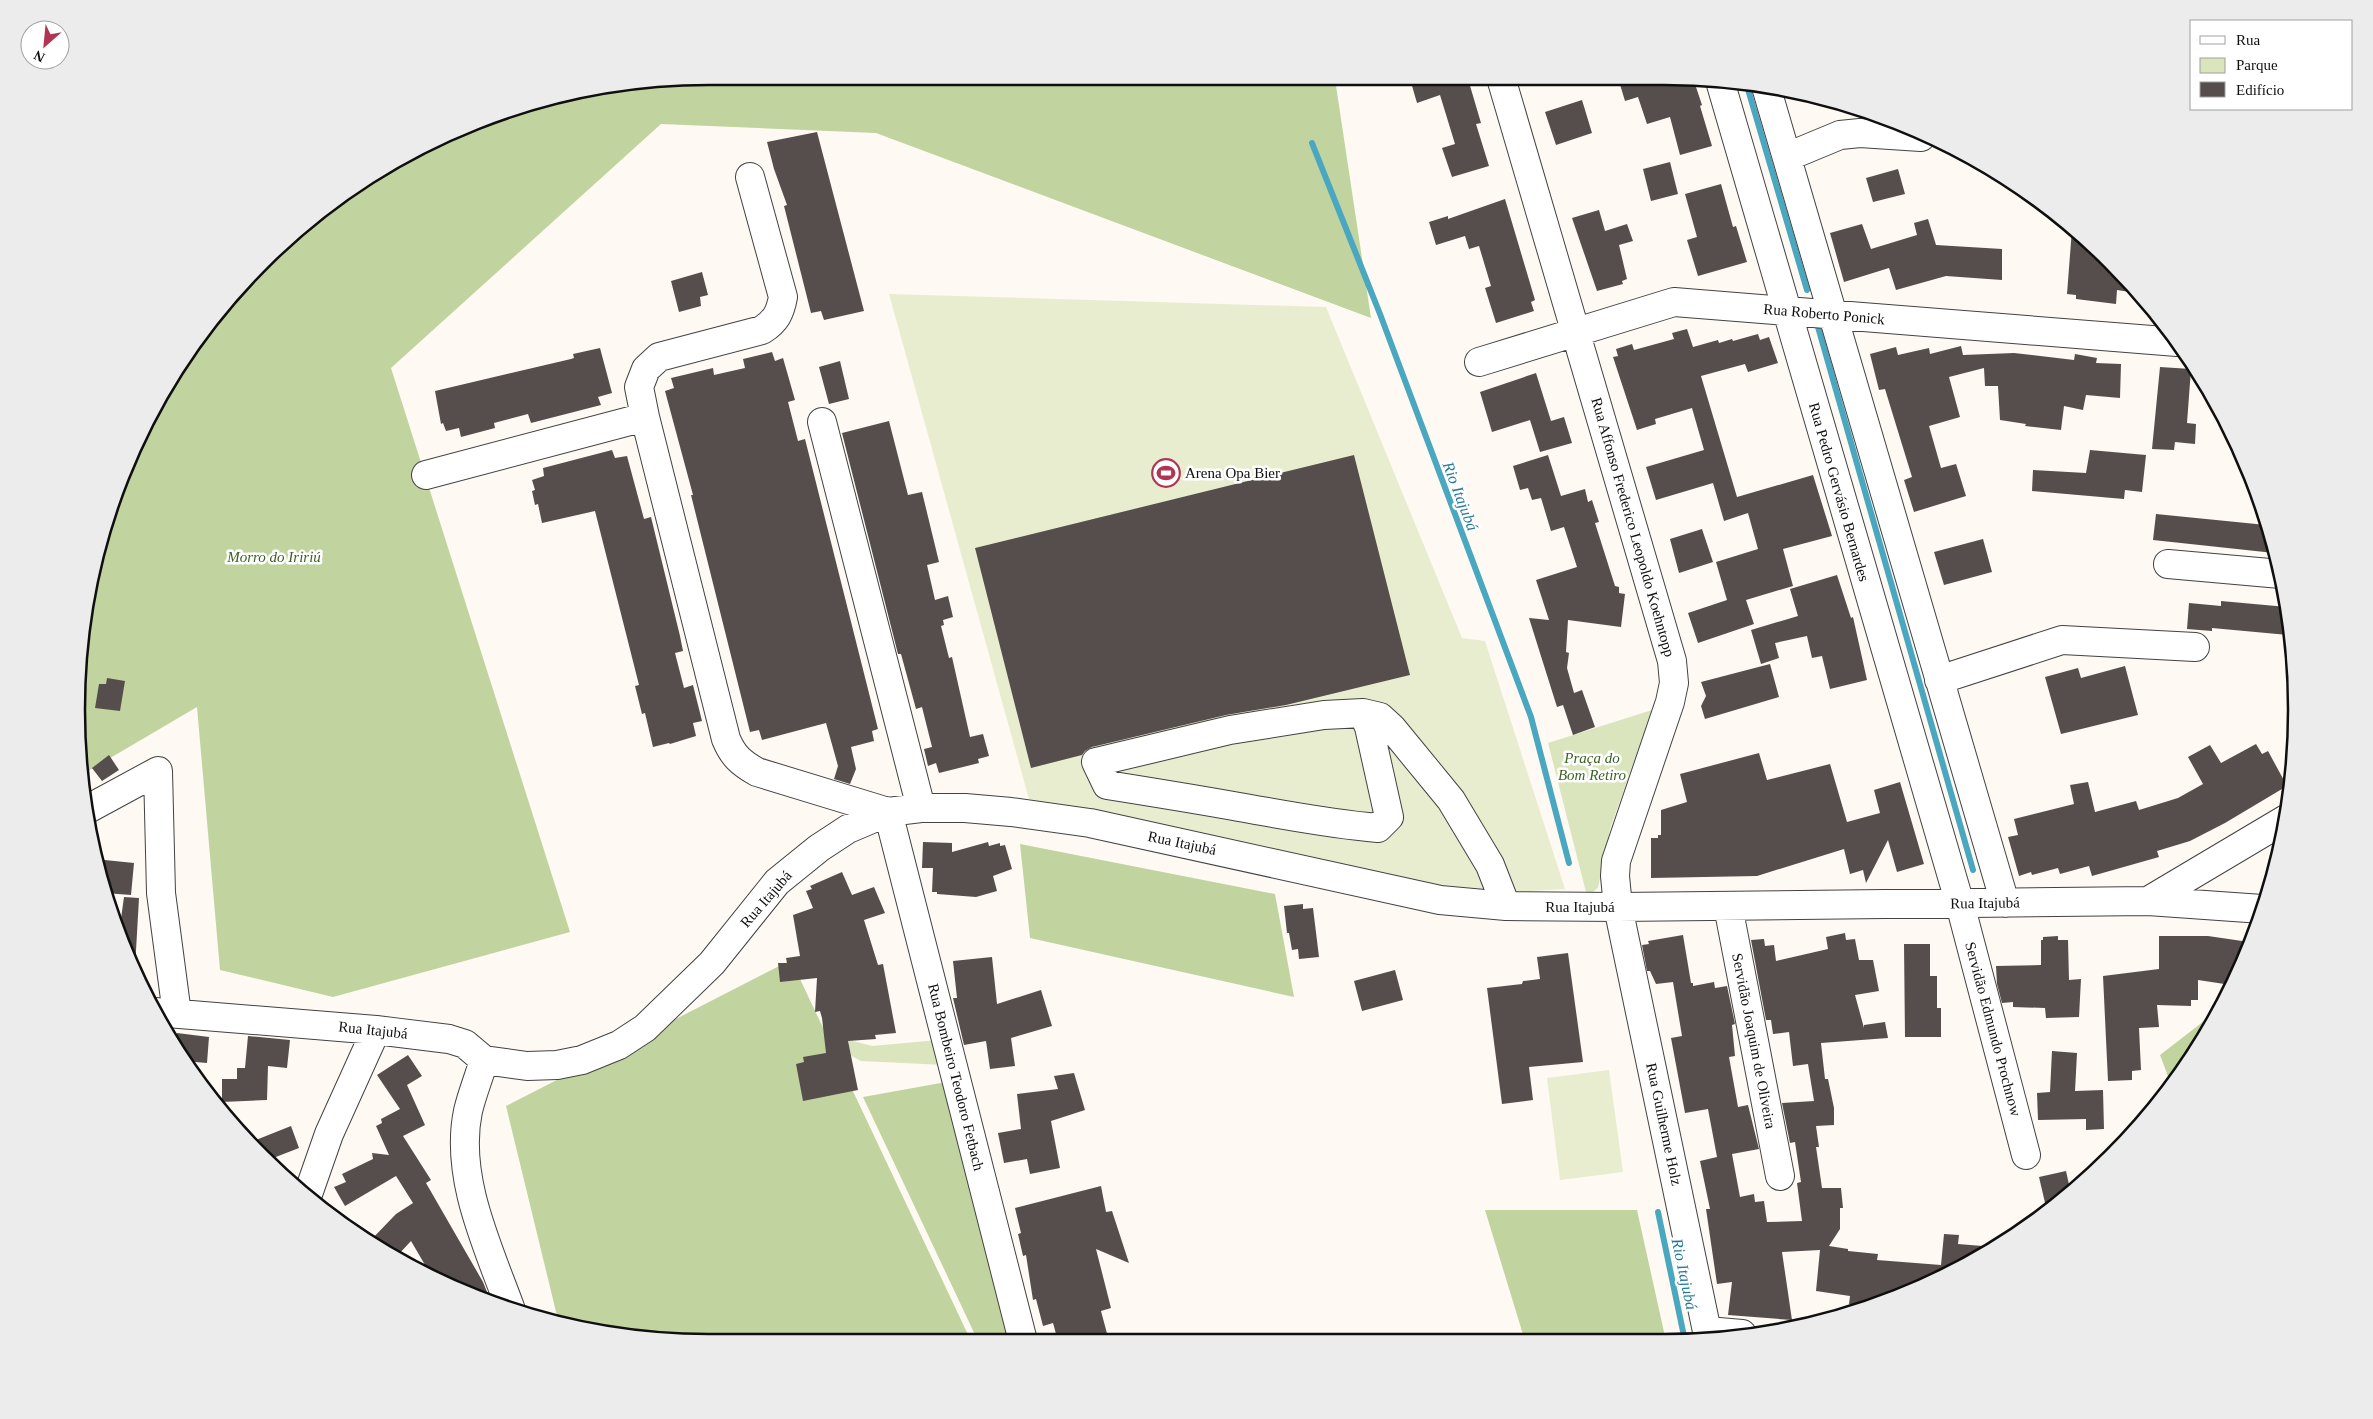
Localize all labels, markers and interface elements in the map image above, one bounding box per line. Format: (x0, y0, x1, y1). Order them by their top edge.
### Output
north arrow (20, 20, 70, 70)
legend (2190, 20, 2353, 110)
text: Rua (2236, 32, 2261, 48)
text: N (31, 47, 47, 65)
text: Parque (2236, 57, 2278, 73)
text: Edifício (2236, 82, 2284, 98)
street label: Rua Roberto Ponick (1763, 301, 1886, 327)
street label: Rua Affonso Frederico Leopoldo Koehntopp (1588, 396, 1678, 658)
street label: Rua Pedro Gervásio Bernardes (1806, 401, 1872, 583)
sports icon: Arena Opa Bier (1151, 458, 1181, 488)
water label: Rio Itajubá (1438, 458, 1481, 533)
place label: Arena Opa Bier (1185, 465, 1280, 481)
park label: Morro do Iririú (226, 549, 321, 565)
park label: Praça do Bom Retiro (1558, 750, 1627, 783)
street label: Rua Itajubá (1146, 828, 1218, 858)
street label: Rua Itajubá (737, 867, 795, 930)
street label: Rua Itajubá (1950, 894, 2020, 912)
street label: Rua Itajubá (1545, 899, 1615, 915)
street label: Servidão Edmundo Prochnow (1962, 940, 2024, 1118)
street label: Servidão Joaquim de Oliveira (1729, 952, 1779, 1131)
street label: Rua Bombeiro Teodoro Fetbach (925, 982, 987, 1173)
street label: Rua Itajubá (338, 1018, 409, 1042)
street label: Rua Guilherme Holz (1643, 1061, 1685, 1187)
water label: Rio Itajubá (1667, 1236, 1700, 1312)

